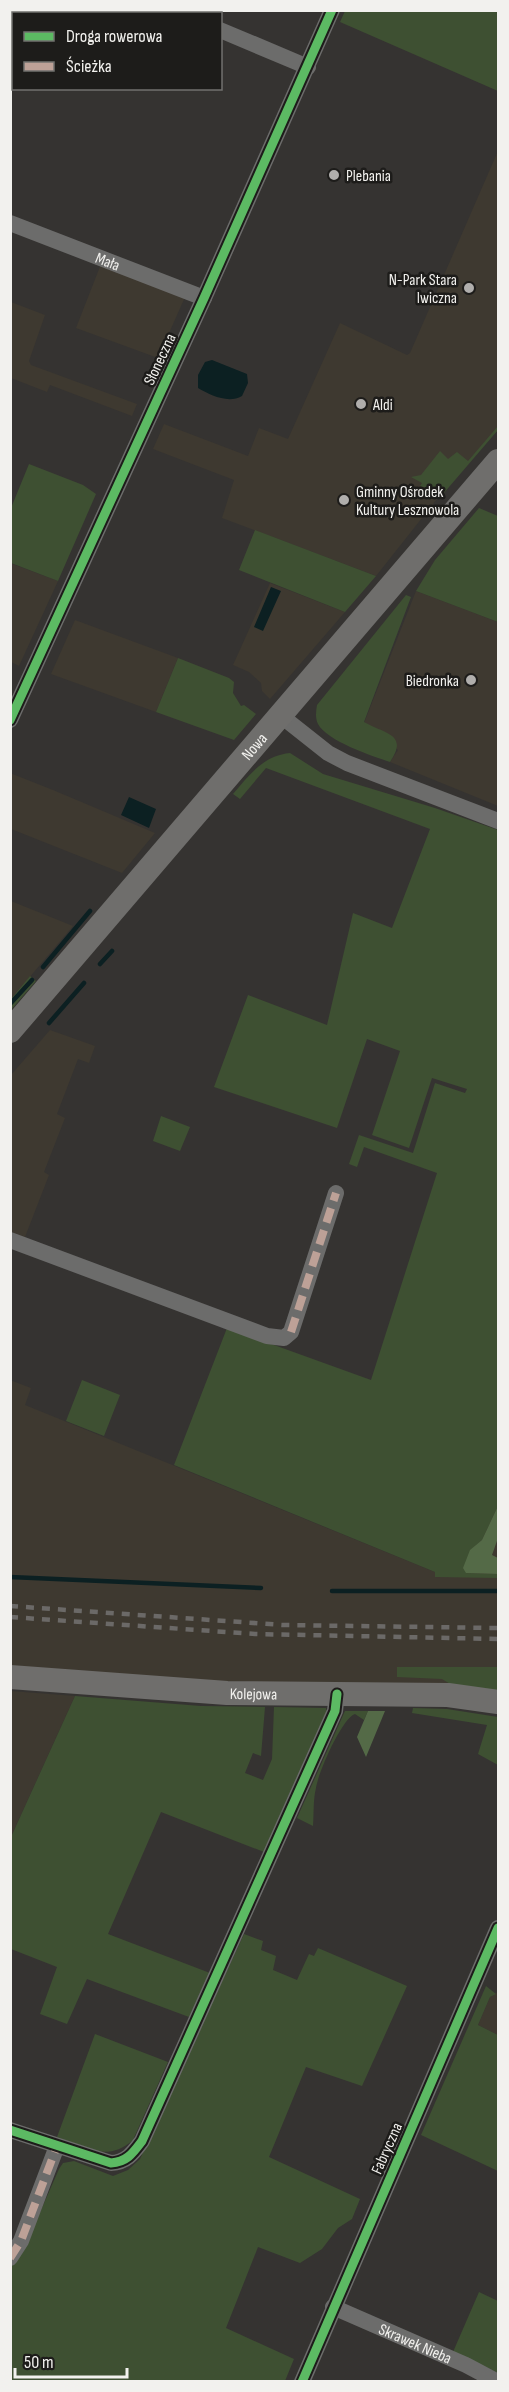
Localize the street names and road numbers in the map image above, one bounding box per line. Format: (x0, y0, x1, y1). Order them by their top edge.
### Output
street label: Mała (92, 249, 122, 276)
street label: Słoneczna (140, 331, 181, 388)
street label: Nowa (238, 730, 272, 765)
street label: Kolejowa (230, 1685, 277, 1704)
street label: Fabryczna (368, 2120, 407, 2177)
street label: Skrawek Nieba (375, 2320, 454, 2369)

